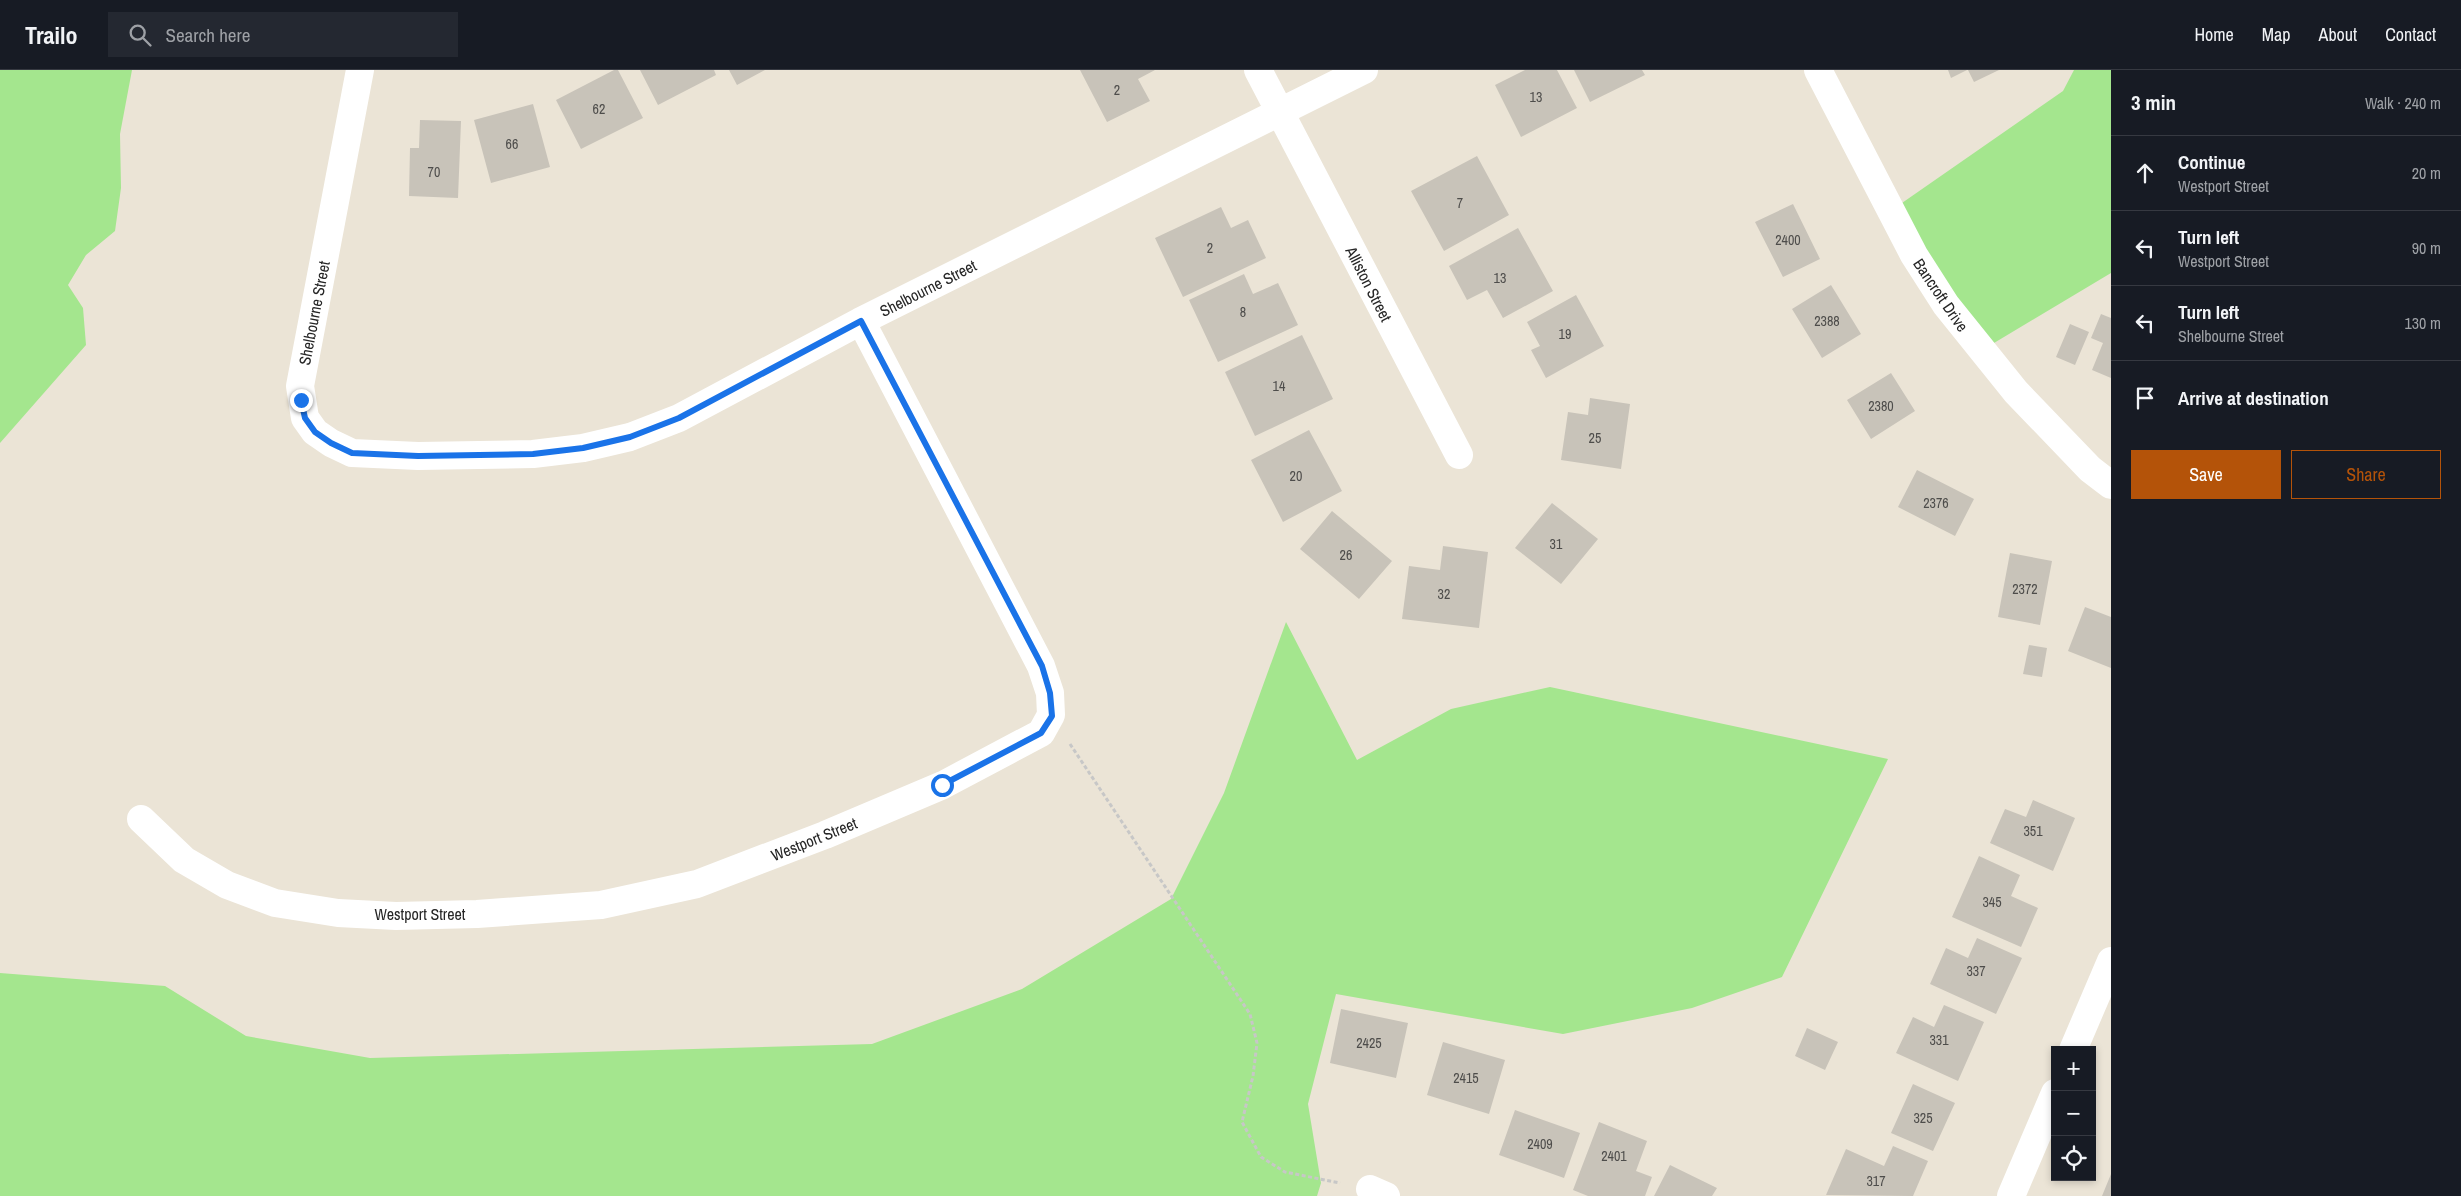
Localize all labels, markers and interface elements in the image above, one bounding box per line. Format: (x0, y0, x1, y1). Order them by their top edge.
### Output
search box (108, 12, 458, 57)
text: Trailo (25, 19, 78, 51)
icon: search (126, 21, 154, 49)
text: Search here (166, 22, 250, 48)
text: Home (2194, 22, 2234, 47)
text: Map (2262, 22, 2291, 47)
text: About (2319, 22, 2357, 47)
text: Contact (2385, 22, 2436, 47)
house number: 2 (1114, 81, 1120, 99)
house number: 13 (1530, 88, 1542, 106)
text: 3 min (2131, 88, 2176, 117)
text: Walk · 240 m (2365, 92, 2441, 114)
house number: 62 (593, 100, 605, 118)
house number: 66 (506, 135, 518, 153)
text: Continue (2178, 149, 2246, 175)
icon: ahead (2131, 159, 2159, 187)
text: 20 m (2412, 162, 2441, 184)
house number: 70 (428, 163, 440, 181)
text: Westport Street (2178, 175, 2269, 197)
house number: 7 (1457, 194, 1463, 212)
text: Turn left (2178, 224, 2239, 250)
house number: 2400 (1775, 231, 1801, 249)
icon: left (2131, 234, 2159, 262)
text: 90 m (2412, 237, 2441, 259)
house number: 2 (1207, 239, 1213, 257)
street label: Alliston Street (1340, 242, 1398, 326)
text: Westport Street (2178, 250, 2269, 272)
street label: Shelbourne Street (876, 254, 980, 322)
street label: Bancroft Drive (1908, 254, 1974, 336)
street label: Shelbourne Street (293, 259, 335, 367)
house number: 13 (1494, 269, 1506, 287)
text: Turn left (2178, 299, 2239, 325)
house number: 8 (1240, 303, 1246, 321)
icon: left (2131, 309, 2159, 337)
house number: 2388 (1814, 312, 1840, 330)
text: 130 m (2405, 312, 2441, 334)
house number: 19 (1559, 325, 1571, 343)
text: Shelbourne Street (2178, 325, 2284, 347)
house number: 14 (1273, 377, 1286, 395)
icon: arrive (2131, 384, 2159, 412)
text: Arrive at destination (2178, 385, 2329, 411)
route end (290, 389, 313, 412)
house number: 2380 (1868, 397, 1894, 415)
house number: 25 (1589, 429, 1601, 447)
button: Save (2131, 450, 2281, 499)
button: Share (2291, 450, 2441, 499)
house number: 20 (1290, 467, 1302, 485)
house number: 2376 (1923, 494, 1949, 512)
house number: 31 (1550, 535, 1563, 553)
house number: 26 (1340, 546, 1352, 564)
house number: 2372 (2012, 580, 2038, 598)
house number: 32 (1438, 585, 1450, 603)
route start (931, 774, 954, 797)
street label: Westport Street (768, 812, 861, 866)
house number: 351 (2023, 822, 2043, 840)
house number: 345 (1982, 893, 2002, 911)
street label: Westport Street (375, 903, 466, 925)
house number: 337 (1966, 962, 1986, 980)
house number: 331 (1929, 1031, 1949, 1049)
house number: 2425 (1356, 1034, 1382, 1052)
map controls (2051, 1046, 2096, 1181)
button: + (2051, 1046, 2096, 1091)
house number: 2415 (1453, 1069, 1479, 1087)
button: − (2051, 1091, 2096, 1136)
house number: 325 (1913, 1109, 1933, 1127)
house number: 2409 (1527, 1135, 1553, 1153)
button: locate (2051, 1136, 2096, 1181)
house number: 2401 (1601, 1147, 1627, 1165)
house number: 317 (1866, 1172, 1886, 1190)

